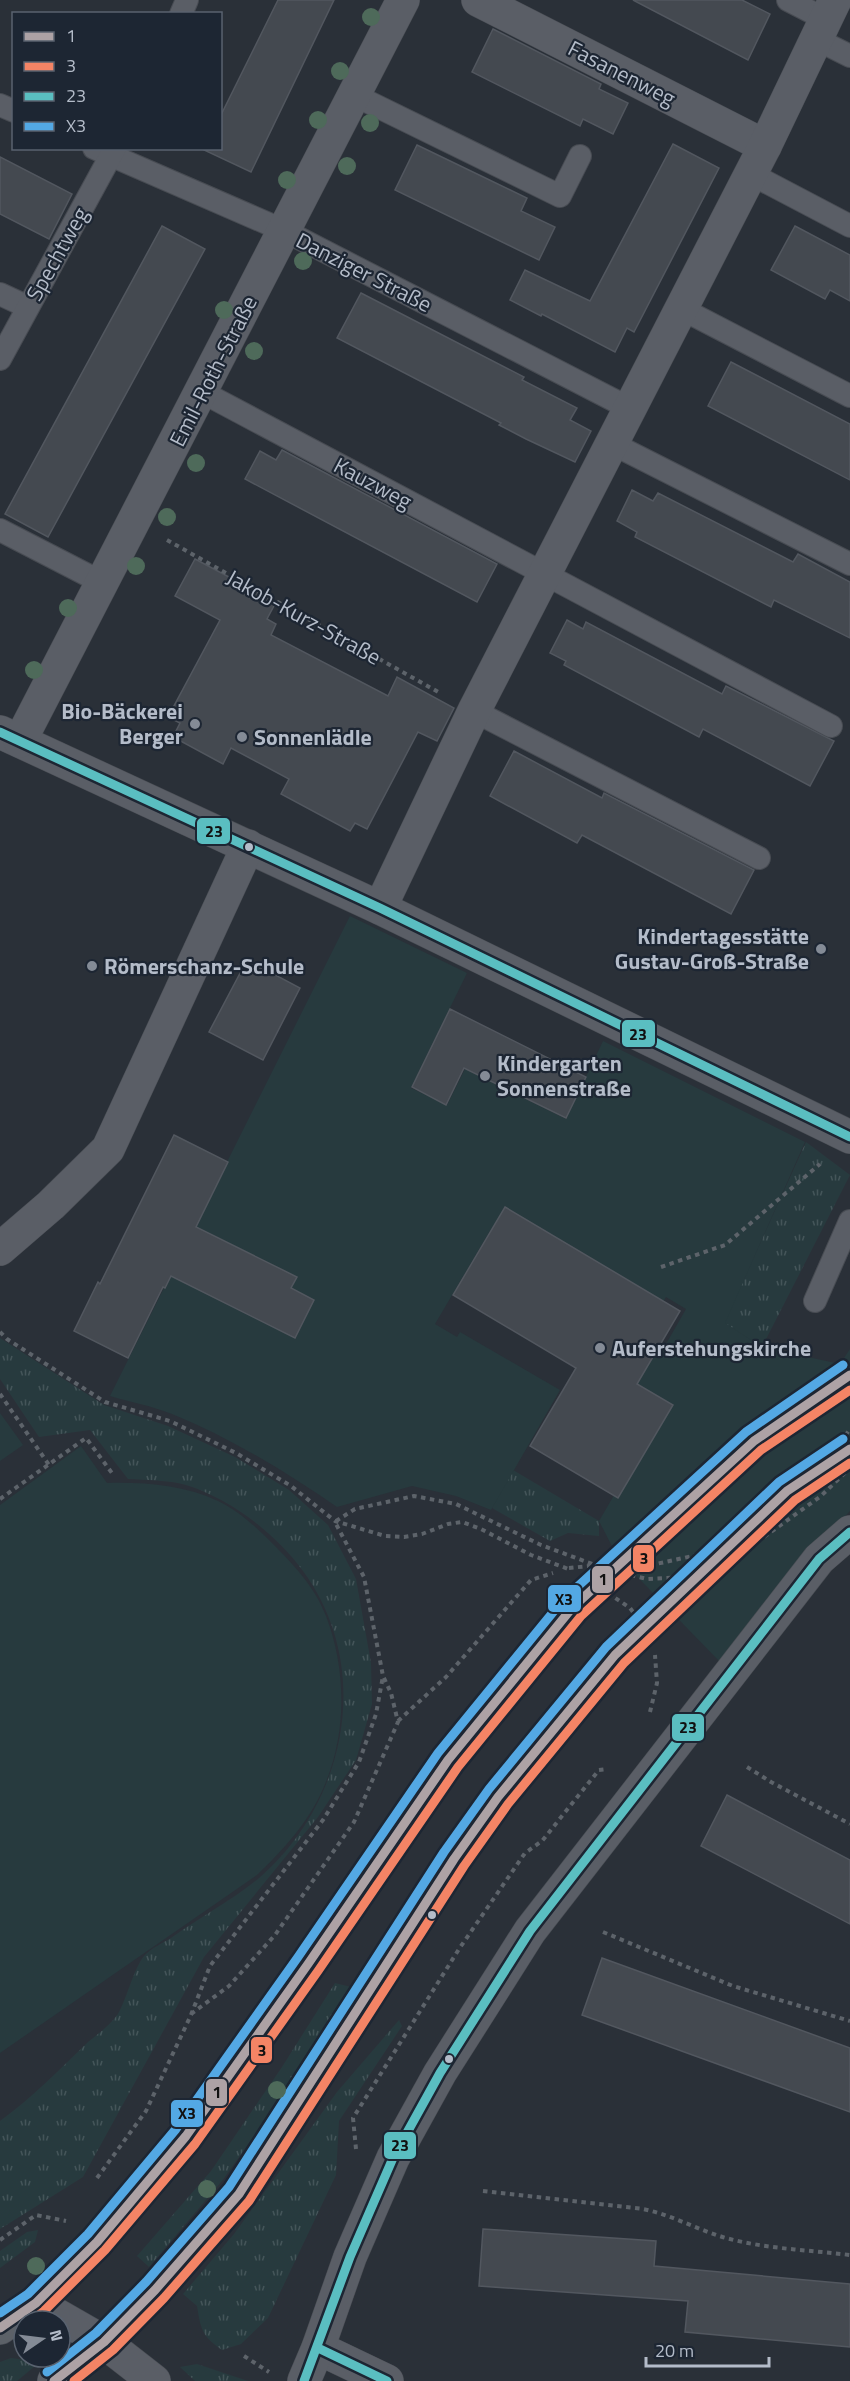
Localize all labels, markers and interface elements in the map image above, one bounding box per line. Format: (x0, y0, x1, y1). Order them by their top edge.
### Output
legend (12, 12, 222, 150)
text: 1 (66, 22, 76, 49)
street label: Fasanenweg (562, 31, 682, 115)
text: 3 (66, 52, 76, 79)
text: 23 (66, 82, 86, 109)
text: X3 (66, 112, 86, 139)
street label: Spechtweg (17, 201, 97, 307)
street label: Danziger Straße (290, 223, 438, 321)
street label: Emil-Roth-Straße (160, 290, 266, 452)
street label: Kauzweg (328, 448, 418, 518)
street label: Jakob-Kurz-Straße (220, 560, 388, 674)
place label: Bio-Bäckerei Berger (61, 694, 183, 753)
marker: Bio-Bäckerei Berger (188, 717, 202, 731)
place label: Sonnenlädle (254, 720, 372, 754)
marker: Sonnenlädle (235, 730, 249, 744)
line badge: 23 (196, 817, 231, 845)
text: 23 (205, 819, 223, 843)
unlabelled marker (243, 841, 255, 853)
place label: Kindertagesstätte Gustav-Groß-Straße (615, 919, 809, 978)
marker: Kindertagesstätte Gustav-Groß-Straße (814, 942, 828, 956)
place label: Römerschanz-Schule (104, 949, 304, 983)
marker: Römerschanz-Schule (85, 959, 99, 973)
line badge: 23 (621, 1019, 656, 1048)
text: 23 (629, 1022, 647, 1046)
place label: Kindergarten Sonnenstraße (497, 1046, 631, 1105)
marker: Kindergarten Sonnenstraße (478, 1069, 492, 1083)
place label: Auferstehungskirche (612, 1331, 811, 1365)
marker: Auferstehungskirche (593, 1341, 607, 1355)
line badge: 3 (632, 1544, 655, 1573)
text: 3 (640, 1546, 648, 1570)
line badge: 1 (591, 1565, 614, 1594)
text: 1 (599, 1567, 607, 1591)
line badge: X3 (547, 1584, 582, 1613)
text: X3 (555, 1587, 573, 1611)
line badge: 23 (671, 1713, 705, 1742)
text: 23 (679, 1715, 697, 1739)
unlabelled marker (426, 1909, 438, 1921)
line badge: 3 (250, 2036, 273, 2064)
text: 3 (258, 2038, 266, 2062)
unlabelled marker (443, 2053, 455, 2065)
line badge: 1 (205, 2078, 228, 2107)
text: 1 (213, 2080, 221, 2104)
line badge: X3 (170, 2099, 204, 2128)
text: X3 (178, 2101, 196, 2125)
line badge: 23 (383, 2131, 417, 2160)
text: 23 (391, 2133, 409, 2157)
north arrow (12, 2309, 72, 2369)
text: N (44, 2327, 70, 2344)
scale bar (646, 2330, 769, 2368)
text: 20 m (655, 2337, 694, 2364)

